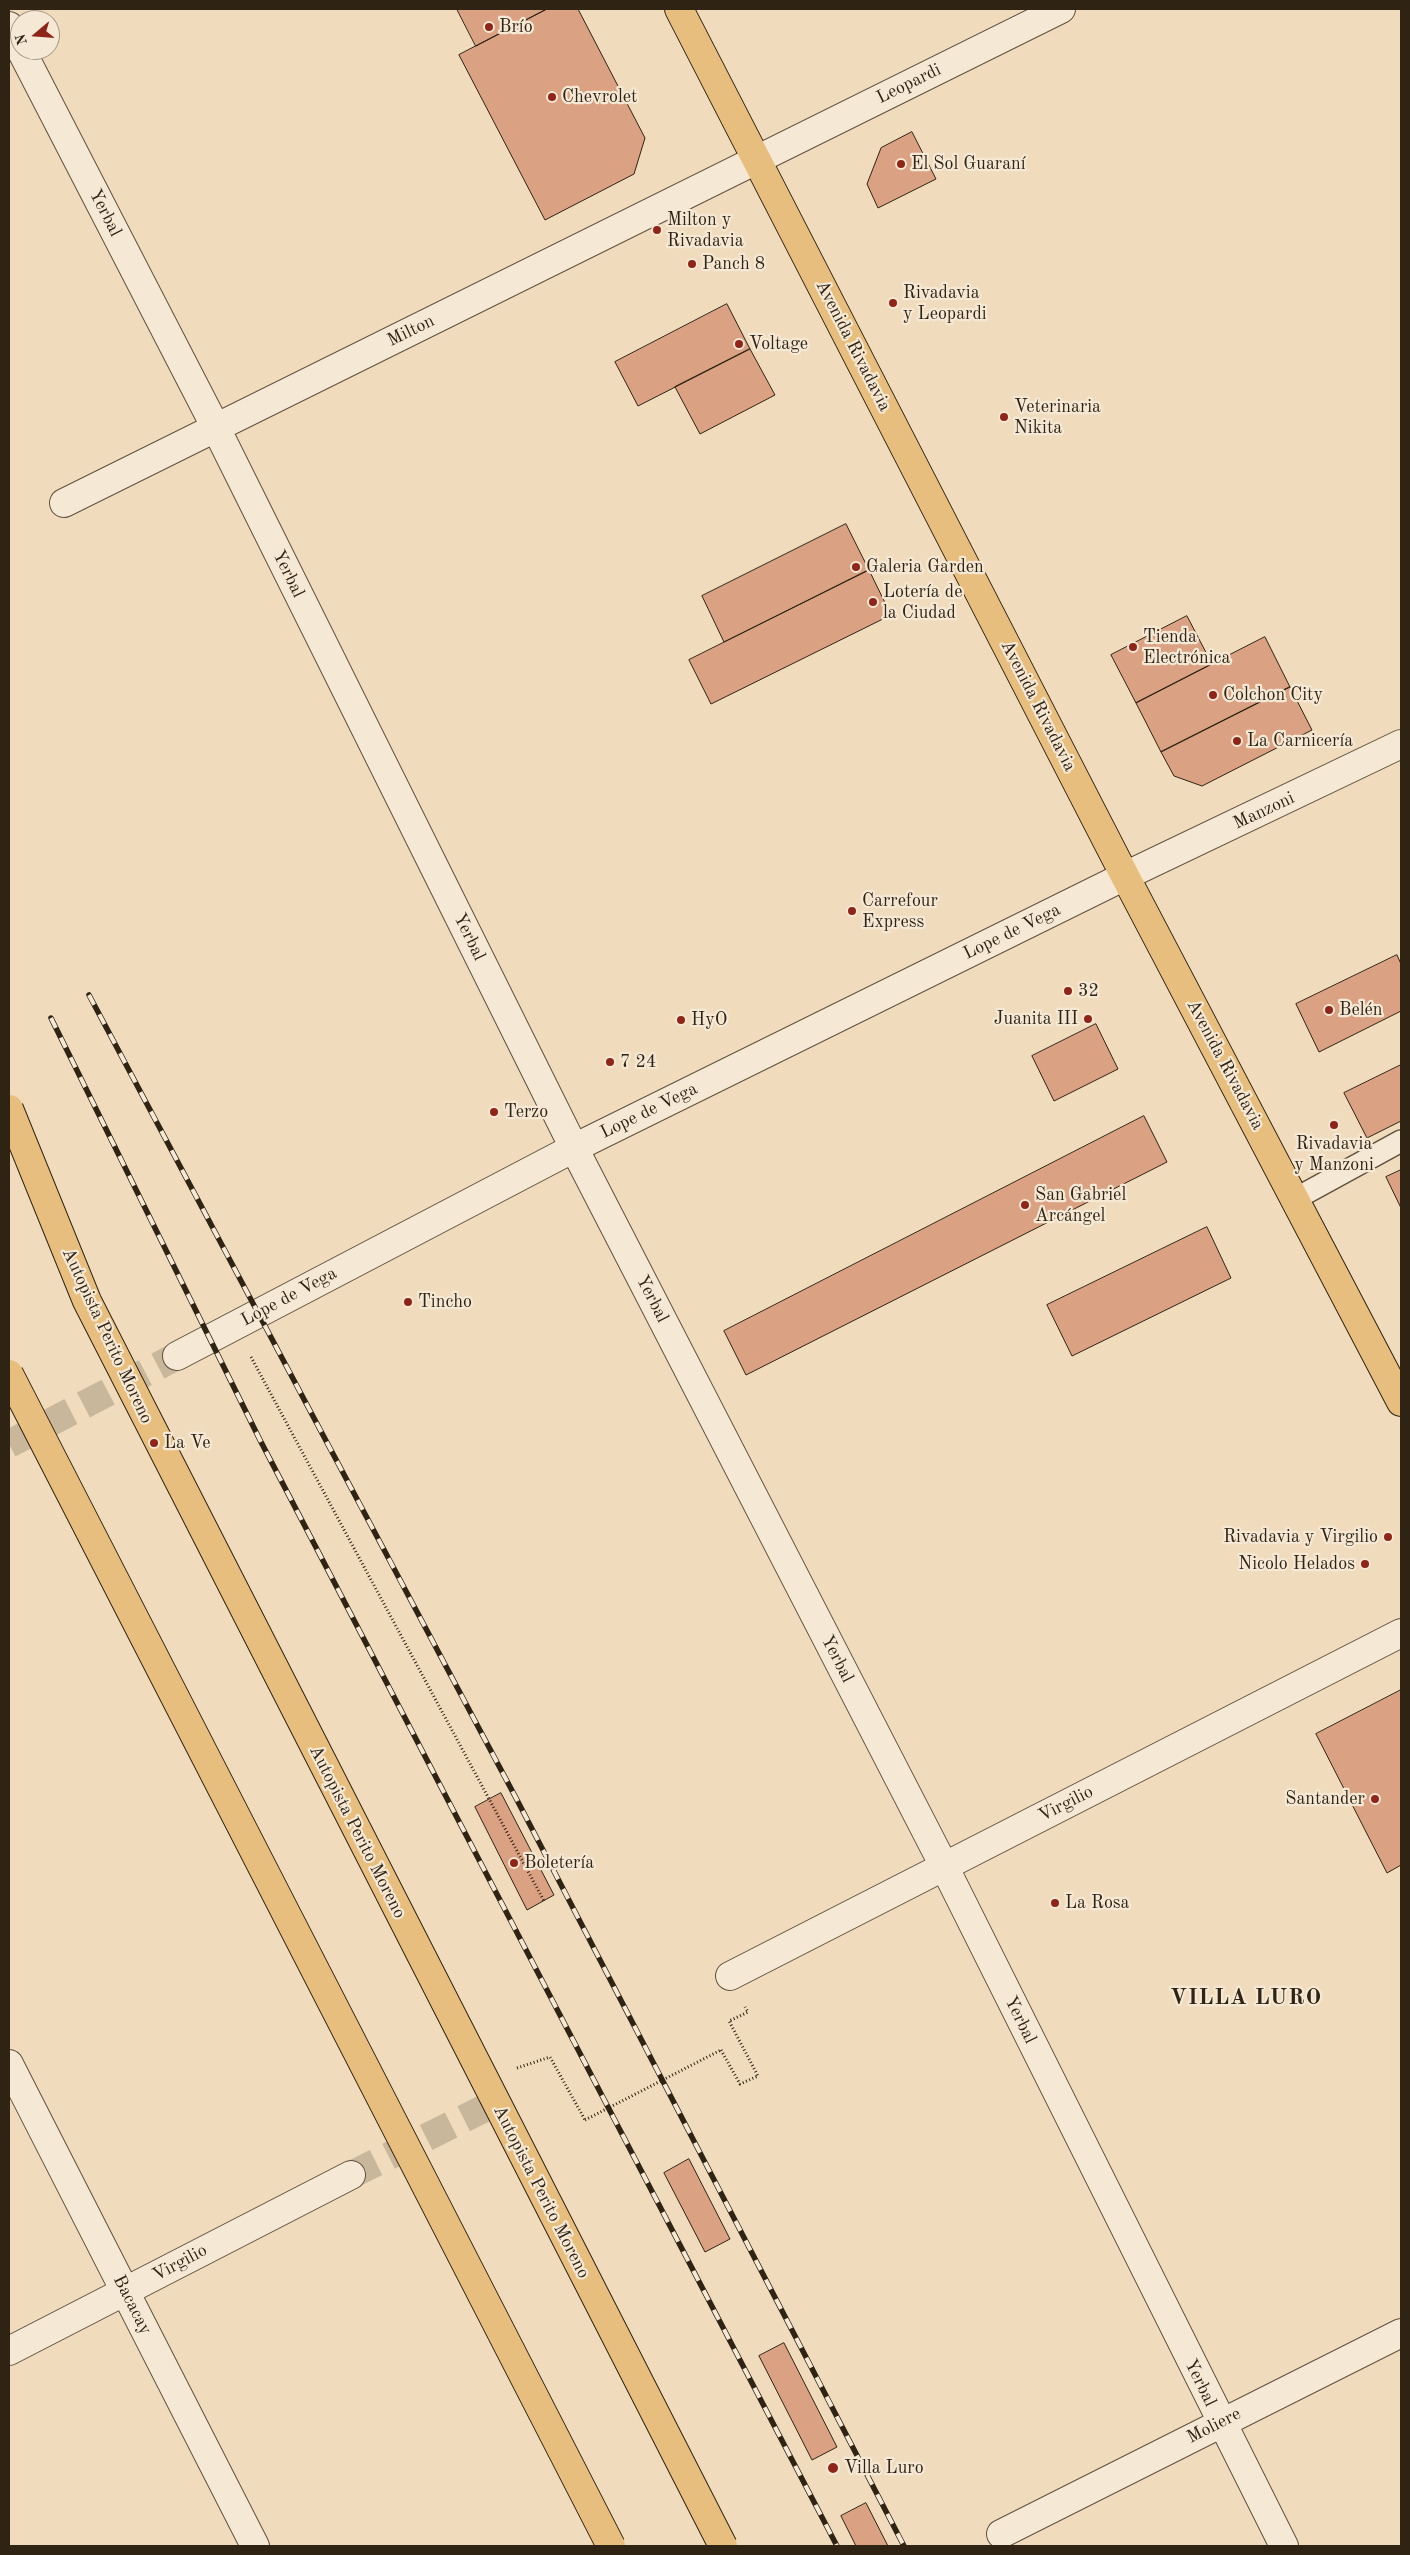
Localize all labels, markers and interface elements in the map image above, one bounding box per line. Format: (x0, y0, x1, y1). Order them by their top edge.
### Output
north arrow (10, 10, 60, 60)
place label: Brío (499, 16, 533, 38)
marker: Brío (483, 21, 495, 33)
text: N (13, 32, 30, 47)
street label: Leopardi (873, 59, 945, 109)
place label: Chevrolet (562, 86, 637, 108)
marker: Chevrolet (546, 91, 558, 103)
place label: El Sol Guaraní (911, 153, 1026, 175)
marker: El Sol Guaraní (895, 158, 907, 170)
street label: Yerbal (84, 186, 126, 240)
place label: Milton y Rivadavia (667, 209, 744, 252)
marker: Milton y Rivadavia (651, 224, 663, 236)
place label: Panch 8 (702, 253, 765, 275)
marker: Panch 8 (686, 258, 698, 270)
street label: Avenida Rivadavia (811, 277, 895, 415)
place label: Rivadavia y Leopardi (903, 282, 987, 324)
marker: Rivadavia y Leopardi (887, 297, 899, 309)
street label: Milton (384, 310, 438, 352)
place label: Voltage (749, 333, 808, 355)
marker: Voltage (733, 338, 745, 350)
place label: Veterinaria Nikita (1014, 396, 1101, 438)
marker: Veterinaria Nikita (998, 411, 1010, 423)
street label: Yerbal (267, 547, 309, 601)
place label: Galeria Garden (866, 556, 984, 578)
marker: Galeria Garden (850, 561, 862, 573)
place label: Lotería de la Ciudad (883, 581, 962, 624)
marker: Lotería de la Ciudad (867, 596, 879, 608)
place label: Tienda Electrónica (1143, 626, 1230, 669)
street label: Avenida Rivadavia (996, 637, 1080, 775)
marker: Tienda Electrónica (1127, 641, 1139, 653)
place label: Colchon City (1223, 684, 1323, 706)
marker: Colchon City (1207, 689, 1219, 701)
place label: La Carnicería (1247, 730, 1353, 752)
marker: La Carnicería (1231, 735, 1243, 747)
street label: Manzoni (1230, 787, 1298, 835)
place label: Carrefour Express (862, 890, 938, 932)
street label: Lope de Vega (960, 899, 1064, 965)
marker: Carrefour Express (846, 905, 858, 917)
street label: Yerbal (448, 910, 490, 964)
place label: 32 (1078, 980, 1099, 1002)
marker: 32 (1062, 985, 1074, 997)
street label: Avenida Rivadavia (1182, 996, 1268, 1134)
place label: Belén (1339, 999, 1383, 1021)
marker: Belén (1323, 1004, 1335, 1016)
place label: Juanita III (994, 1008, 1078, 1030)
place label: HyO (691, 1009, 727, 1031)
marker: Juanita III (1082, 1013, 1094, 1025)
marker: HyO (675, 1014, 687, 1026)
place label: 7 24 (620, 1051, 656, 1073)
marker: 7 24 (604, 1056, 616, 1068)
street label: Lope de Vega (597, 1078, 701, 1144)
place label: Terzo (504, 1101, 548, 1123)
marker: Terzo (488, 1106, 500, 1118)
marker: Rivadavia y Manzoni (1328, 1119, 1340, 1131)
place label: Rivadavia y Manzoni (1294, 1133, 1374, 1176)
place label: San Gabriel Arcángel (1035, 1184, 1126, 1226)
marker: San Gabriel Arcángel (1019, 1199, 1031, 1211)
street label: Autopista Perito Moreno (57, 1245, 157, 1427)
street label: Lope de Vega (237, 1263, 341, 1331)
street label: Yerbal (631, 1272, 673, 1326)
place label: Tincho (418, 1291, 472, 1313)
marker: Tincho (402, 1296, 414, 1308)
place label: La Ve (164, 1432, 210, 1454)
marker: La Ve (148, 1437, 160, 1449)
place label: Rivadavia y Virgilio (1223, 1526, 1378, 1548)
marker: Rivadavia y Virgilio (1382, 1531, 1394, 1543)
place label: Nicolo Helados (1238, 1553, 1355, 1575)
marker: Nicolo Helados (1359, 1558, 1371, 1570)
street label: Yerbal (816, 1632, 858, 1686)
street label: Autopista Perito Moreno (304, 1742, 410, 1922)
street label: Virgilio (1035, 1781, 1097, 1827)
place label: Santander (1285, 1788, 1365, 1810)
marker: Santander (1369, 1793, 1381, 1805)
place label: Boletería (524, 1852, 594, 1874)
marker: Boletería (508, 1857, 520, 1869)
place label: La Rosa (1065, 1892, 1130, 1914)
marker: La Rosa (1049, 1897, 1061, 1909)
district label: VILLA LURO (1169, 1985, 1323, 2011)
street label: Yerbal (999, 1993, 1041, 2047)
street label: Autopista Perito Moreno (488, 2102, 594, 2282)
street label: Virgilio (149, 2240, 211, 2286)
street label: Bacacay (108, 2272, 156, 2338)
street label: Yerbal (1179, 2356, 1221, 2410)
street label: Moliere (1183, 2403, 1245, 2449)
place label: Villa Luro (844, 2457, 924, 2479)
marker: Villa Luro (826, 2461, 840, 2475)

